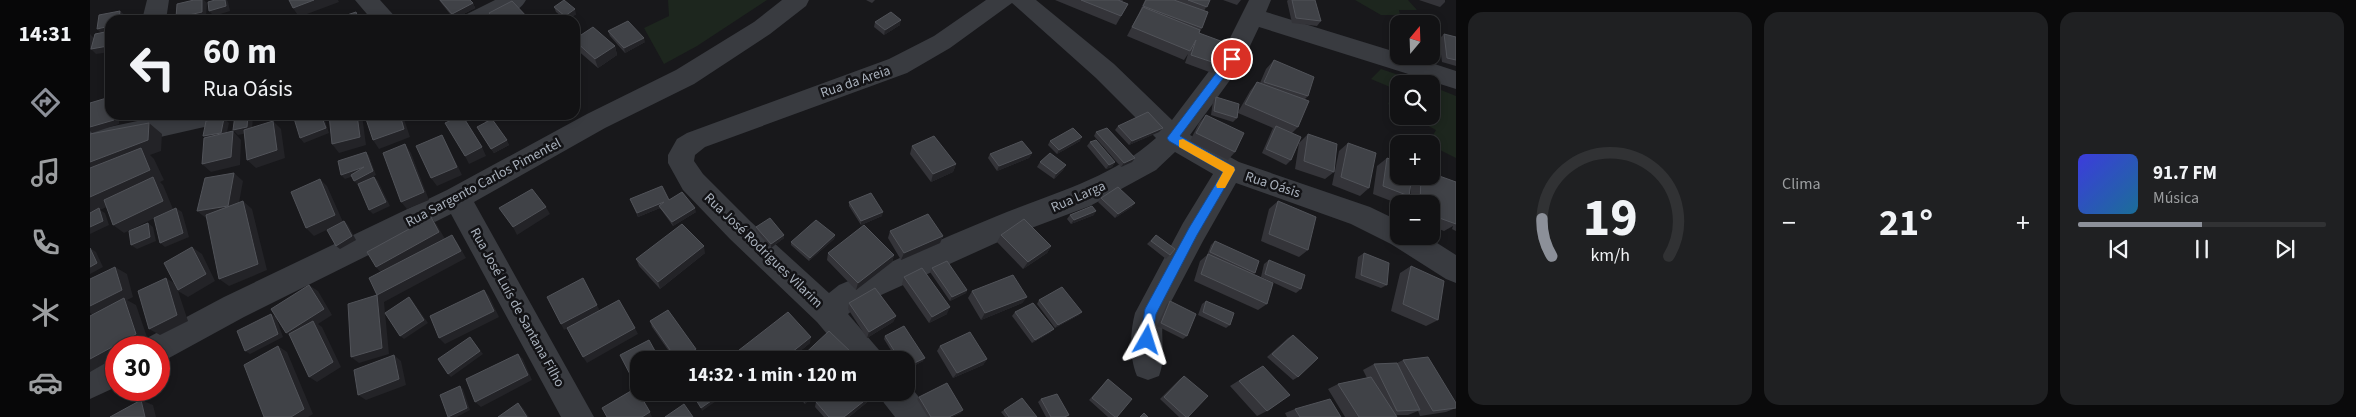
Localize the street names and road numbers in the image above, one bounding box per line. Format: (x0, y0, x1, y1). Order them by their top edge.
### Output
street label: Rua da Areia (818, 61, 893, 103)
street label: Rua Sargento Carlos Pimentel (402, 133, 565, 232)
street label: Rua Oásis (1243, 167, 1303, 203)
street label: Rua Larga (1048, 176, 1109, 218)
street label: Rua José Rodrigues Vilarim (699, 189, 827, 313)
street label: Rua José Luís de Santana Filho (465, 224, 569, 391)

